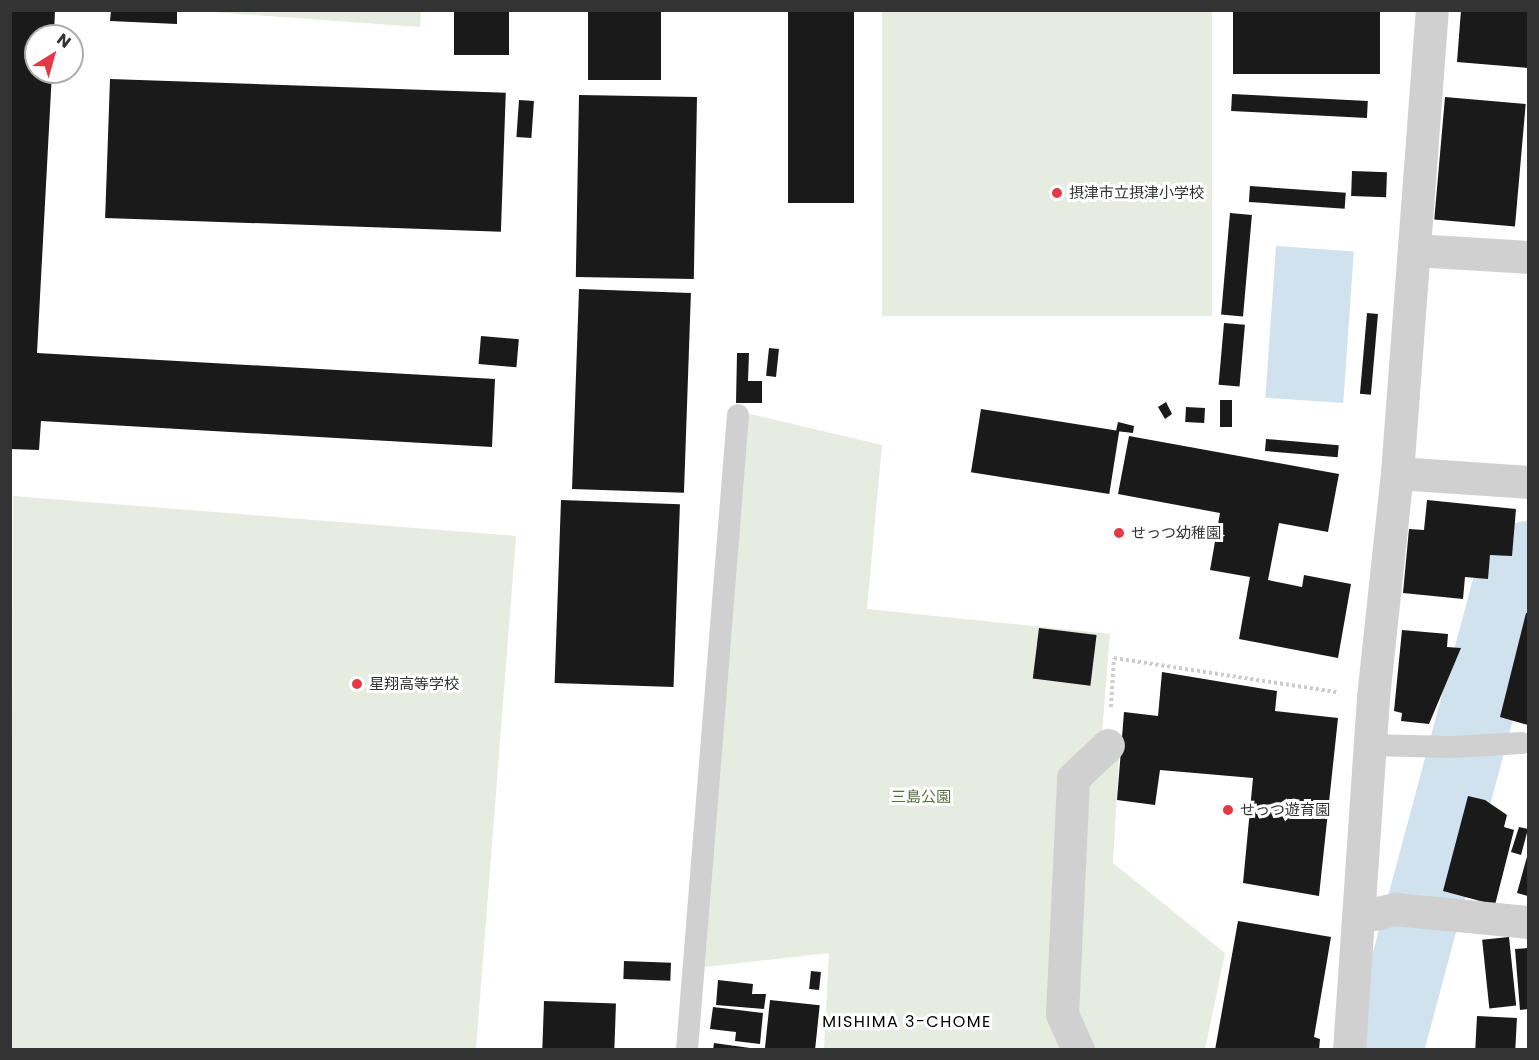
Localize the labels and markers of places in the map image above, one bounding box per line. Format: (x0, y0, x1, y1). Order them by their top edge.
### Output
place label: 摂津市立摂津小学校 (1069, 184, 1204, 202)
marker: 摂津市立摂津小学校 (1050, 186, 1064, 200)
place label: せっつ幼稚園 (1131, 524, 1221, 542)
marker: せっつ幼稚園 (1112, 526, 1126, 540)
place label: 星翔高等学校 (369, 675, 459, 693)
marker: 星翔高等学校 (350, 677, 364, 691)
place label: せっつ遊育園 (1240, 801, 1330, 819)
marker: せっつ遊育園 (1221, 803, 1235, 817)

